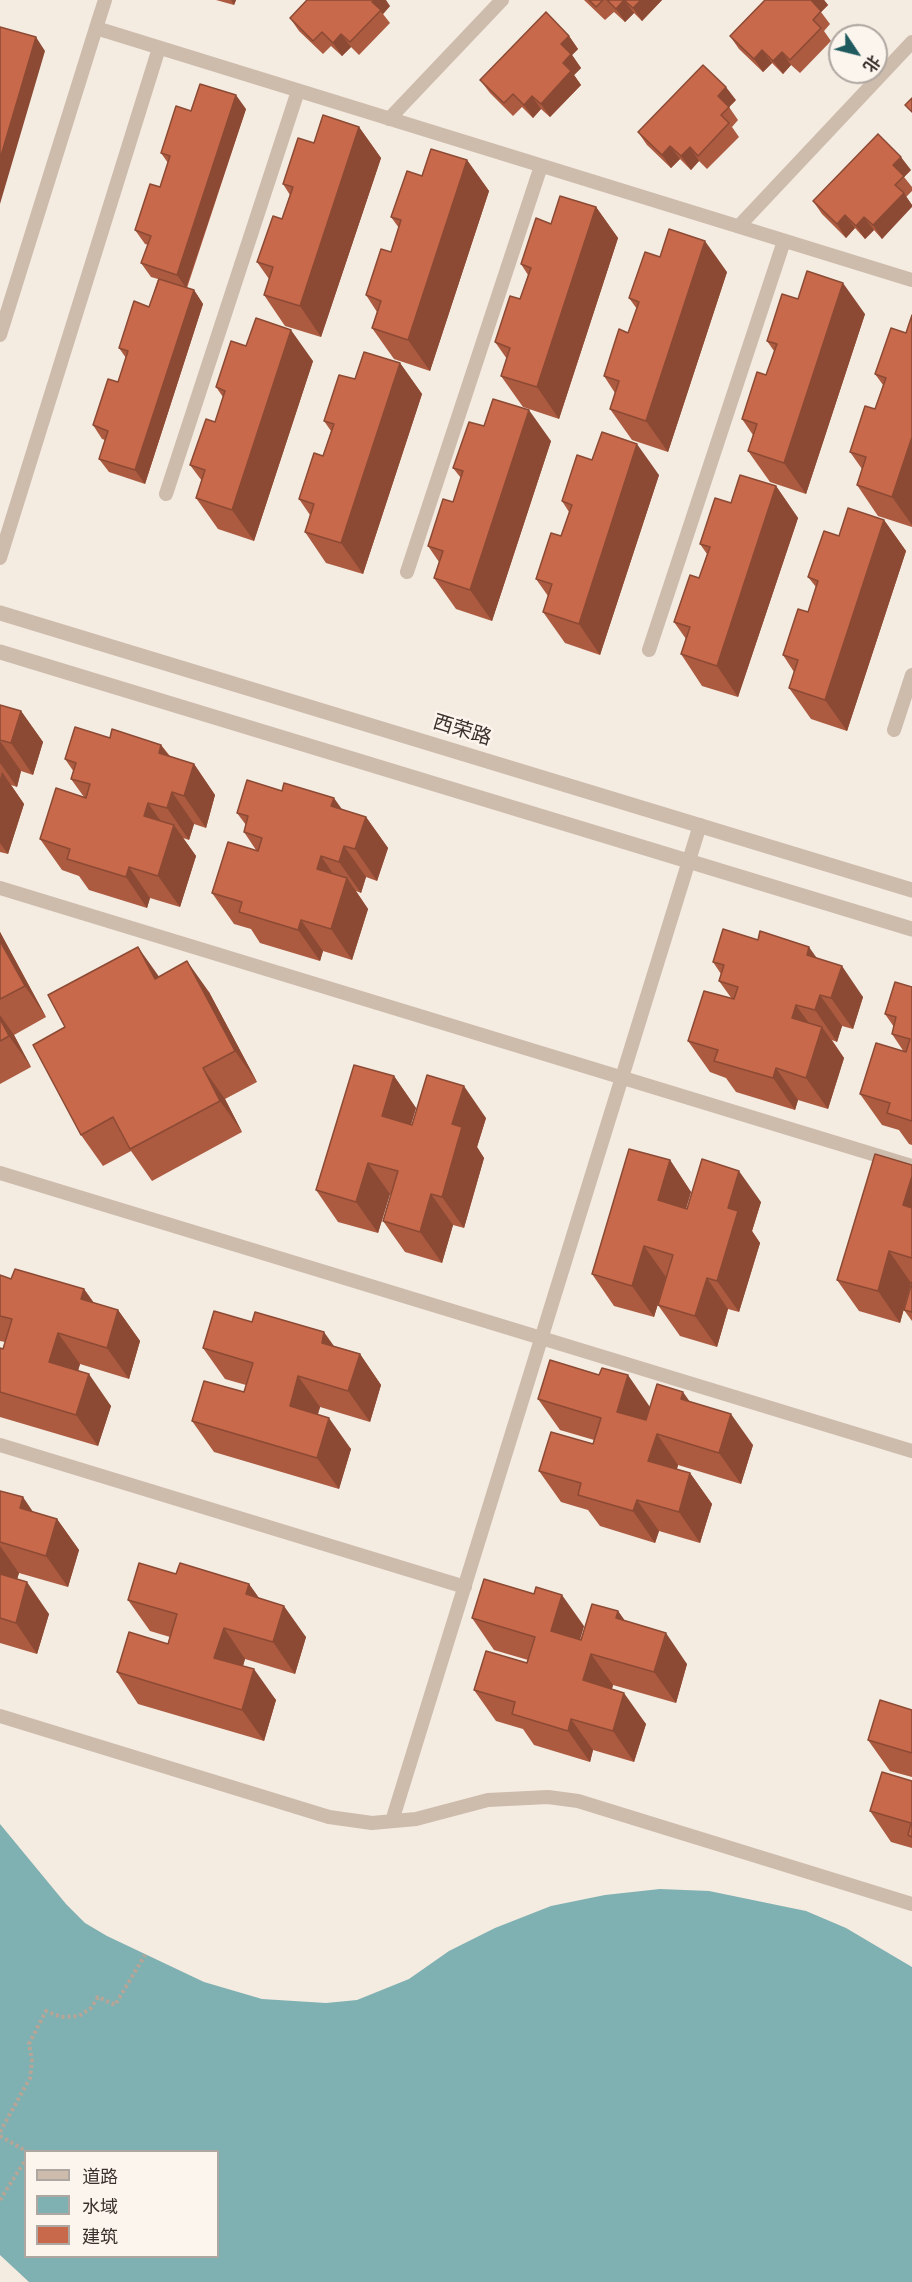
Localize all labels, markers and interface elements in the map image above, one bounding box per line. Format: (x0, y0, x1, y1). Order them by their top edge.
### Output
north arrow (828, 24, 888, 84)
text: 北 (858, 51, 884, 75)
street label: 西荣路 (430, 711, 494, 751)
legend (24, 2150, 219, 2258)
text: 道路 (82, 2166, 118, 2188)
text: 水域 (82, 2196, 118, 2218)
text: 建筑 (82, 2226, 118, 2248)

